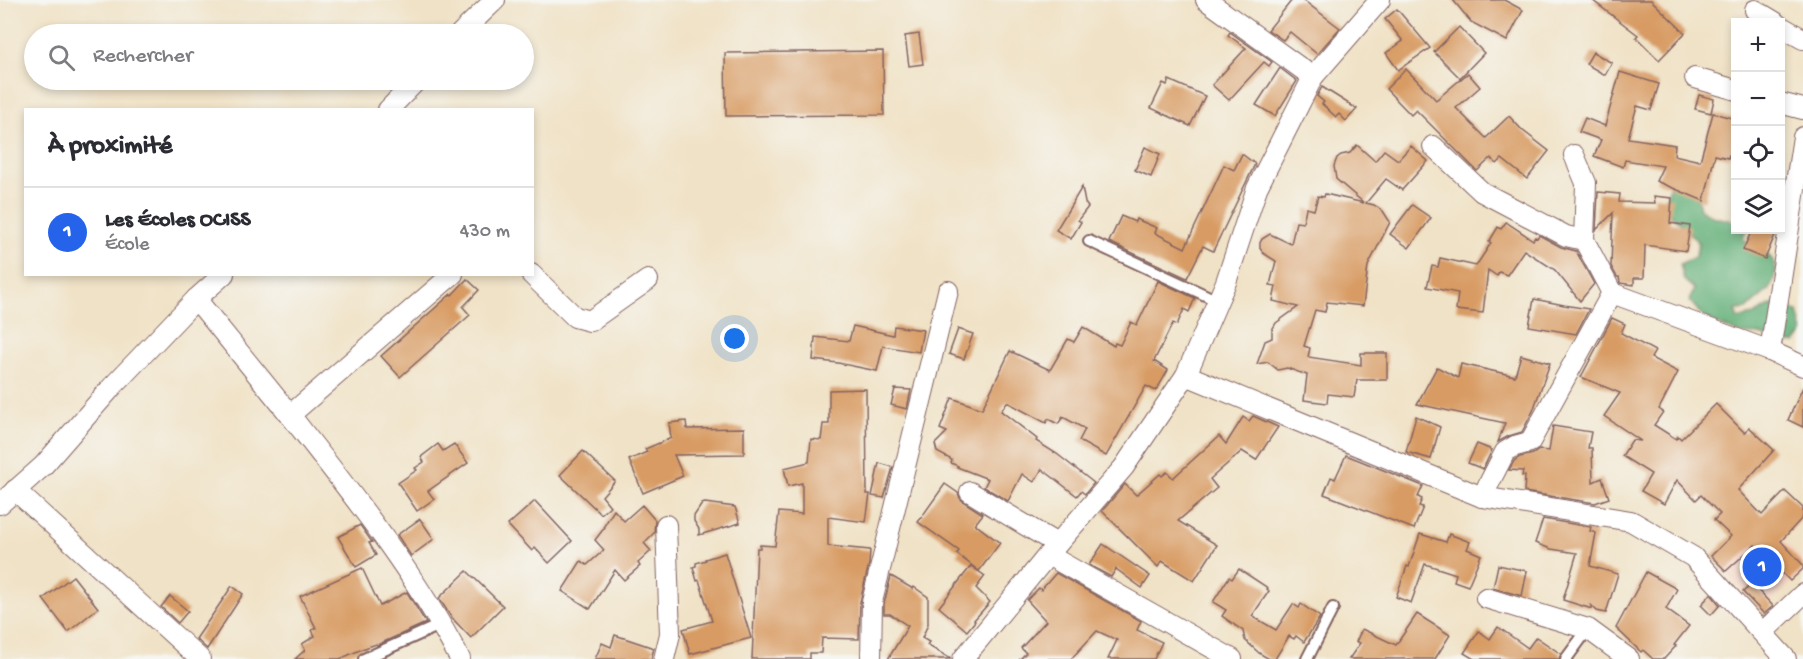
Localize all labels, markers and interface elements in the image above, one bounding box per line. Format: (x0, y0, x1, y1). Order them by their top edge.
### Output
map controls (1731, 18, 1785, 234)
button: + (1731, 18, 1785, 72)
search box (24, 24, 534, 90)
icon: search (45, 41, 78, 74)
text: Rechercher (93, 44, 193, 70)
button: − (1731, 72, 1785, 126)
button: locate (1731, 126, 1785, 180)
text: À proximité (48, 132, 172, 163)
button: layers (1731, 180, 1785, 234)
text: Les Écoles OCISS (105, 208, 251, 234)
text: 1 (63, 221, 72, 244)
text: 430 m (460, 221, 510, 244)
text: École (105, 234, 149, 257)
your location (720, 324, 749, 353)
pin: 1 (1742, 544, 1782, 590)

